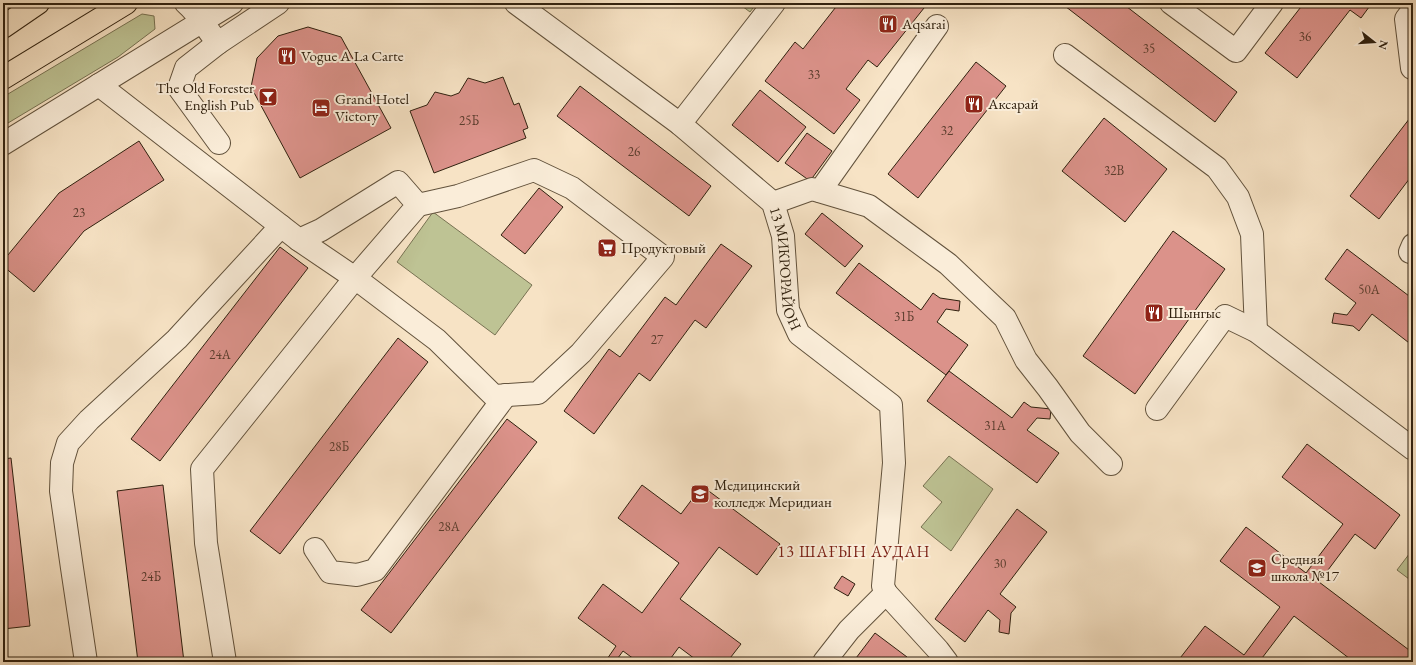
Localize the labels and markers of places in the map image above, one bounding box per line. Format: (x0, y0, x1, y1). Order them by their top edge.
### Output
restaurant icon: Aqsarai (877, 13, 899, 35)
place label: Aqsarai (901, 14, 946, 33)
restaurant icon: Vogue A La Carte (276, 45, 298, 67)
place label: Vogue A La Carte (301, 46, 404, 65)
place label: The Old Forester English Pub (156, 78, 254, 114)
bar icon: The Old Forester English Pub (257, 86, 279, 108)
place label: Grand Hotel Victory (335, 89, 410, 125)
restaurant icon: Аксарай (963, 93, 985, 115)
place label: Аксарай (987, 94, 1039, 113)
hotel icon: Grand Hotel Victory (310, 97, 332, 119)
supermarket icon: Продуктовый (596, 237, 618, 259)
place label: Продуктовый (621, 238, 706, 257)
restaurant icon: Шынгыс (1143, 302, 1165, 324)
place label: Шынгыс (1168, 303, 1221, 322)
place label: Медицинский колледж Меридиан (714, 475, 832, 511)
school or university icon: Медицинский колледж Меридиан (689, 483, 711, 505)
place label: Средняя школа №17 (1271, 549, 1340, 585)
school or university icon: Средняя школа №17 (1246, 557, 1268, 579)

